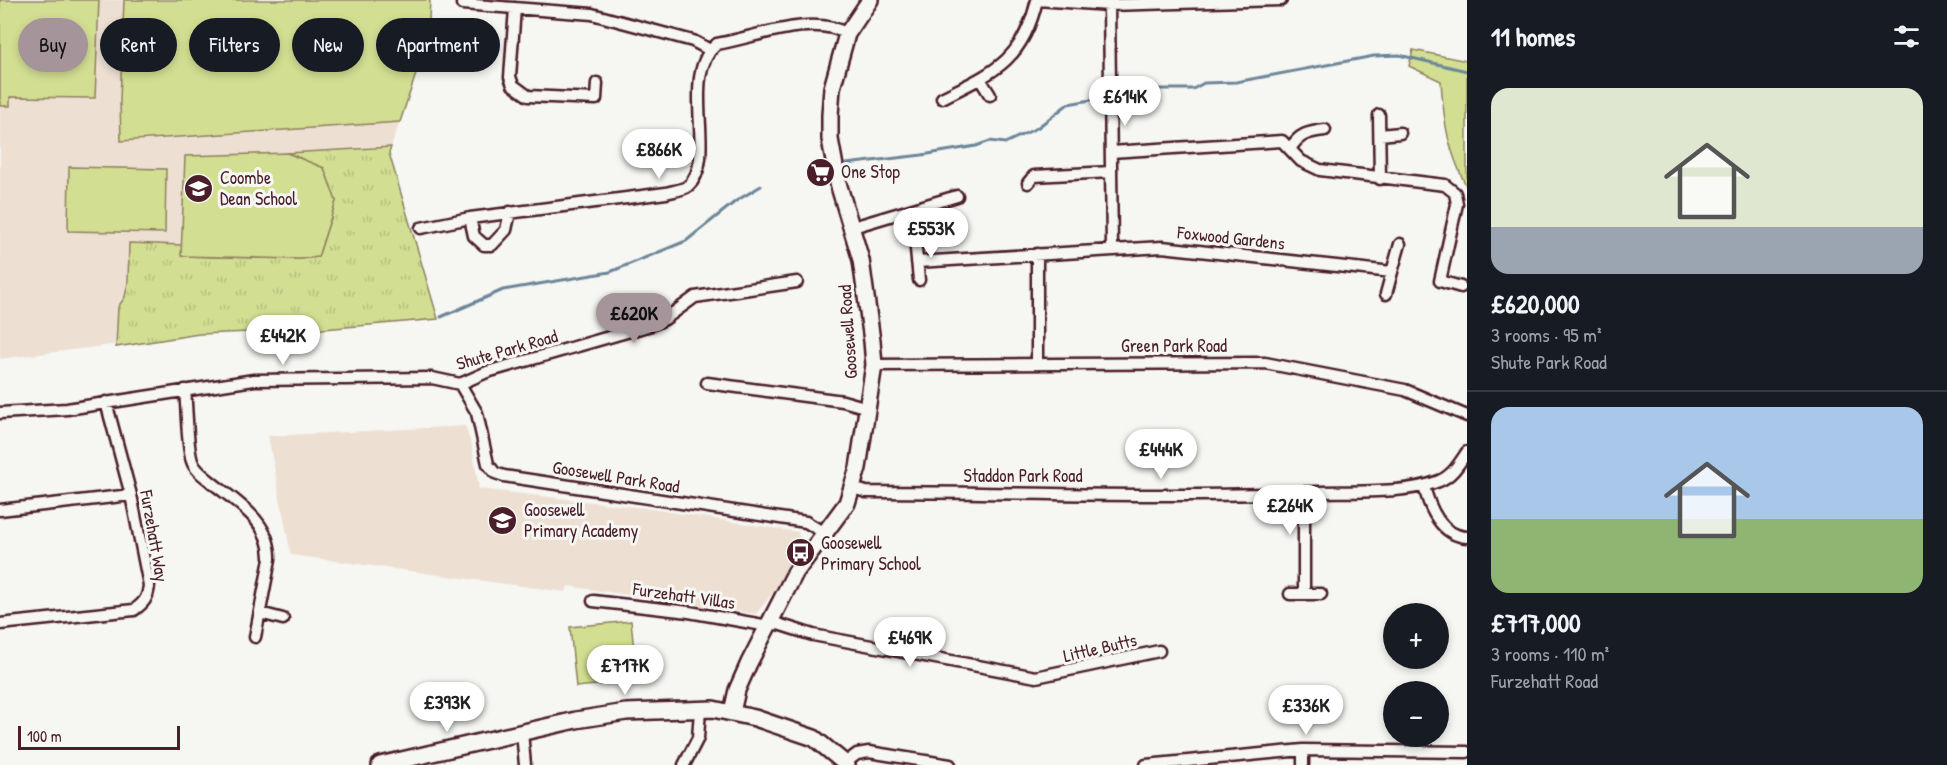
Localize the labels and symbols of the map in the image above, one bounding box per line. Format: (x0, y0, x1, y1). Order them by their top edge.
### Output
pin: £614K (1083, 76, 1167, 127)
pin: £866K (617, 129, 701, 180)
supermarket icon: One Stop (804, 156, 836, 188)
place label: One Stop (841, 159, 900, 184)
place label: Coombe Dean School (220, 165, 297, 211)
school or university icon: Coombe Dean School (183, 172, 215, 204)
pin: £553K (889, 208, 973, 259)
street label: Foxwood Gardens (1175, 219, 1286, 256)
street label: Goosewell Road (832, 284, 863, 380)
pin: £620K (592, 293, 676, 344)
pin: £442K (241, 315, 325, 366)
street label: Shute Park Road (453, 323, 560, 376)
street label: Green Park Road (1121, 333, 1227, 358)
pin: £444K (1119, 429, 1203, 480)
street label: Goosewell Park Road (551, 454, 681, 499)
street label: Staddon Park Road (964, 463, 1082, 488)
pin: £264K (1248, 485, 1332, 536)
street label: Furzehatt Way (134, 487, 175, 584)
place label: Goosewell Primary Academy (524, 497, 639, 543)
school or university icon: Goosewell Primary Academy (487, 504, 519, 536)
place label: Goosewell Primary School (821, 530, 921, 576)
bus stop icon: Goosewell Primary School (784, 537, 816, 569)
street label: Furzehatt Villas (630, 576, 737, 615)
pin: £469K (868, 617, 952, 668)
street label: Little Butts (1061, 627, 1139, 668)
pin: £717K (583, 645, 667, 696)
pin: £393K (405, 682, 489, 733)
pin: £336K (1264, 685, 1348, 736)
scale bar (18, 723, 180, 750)

